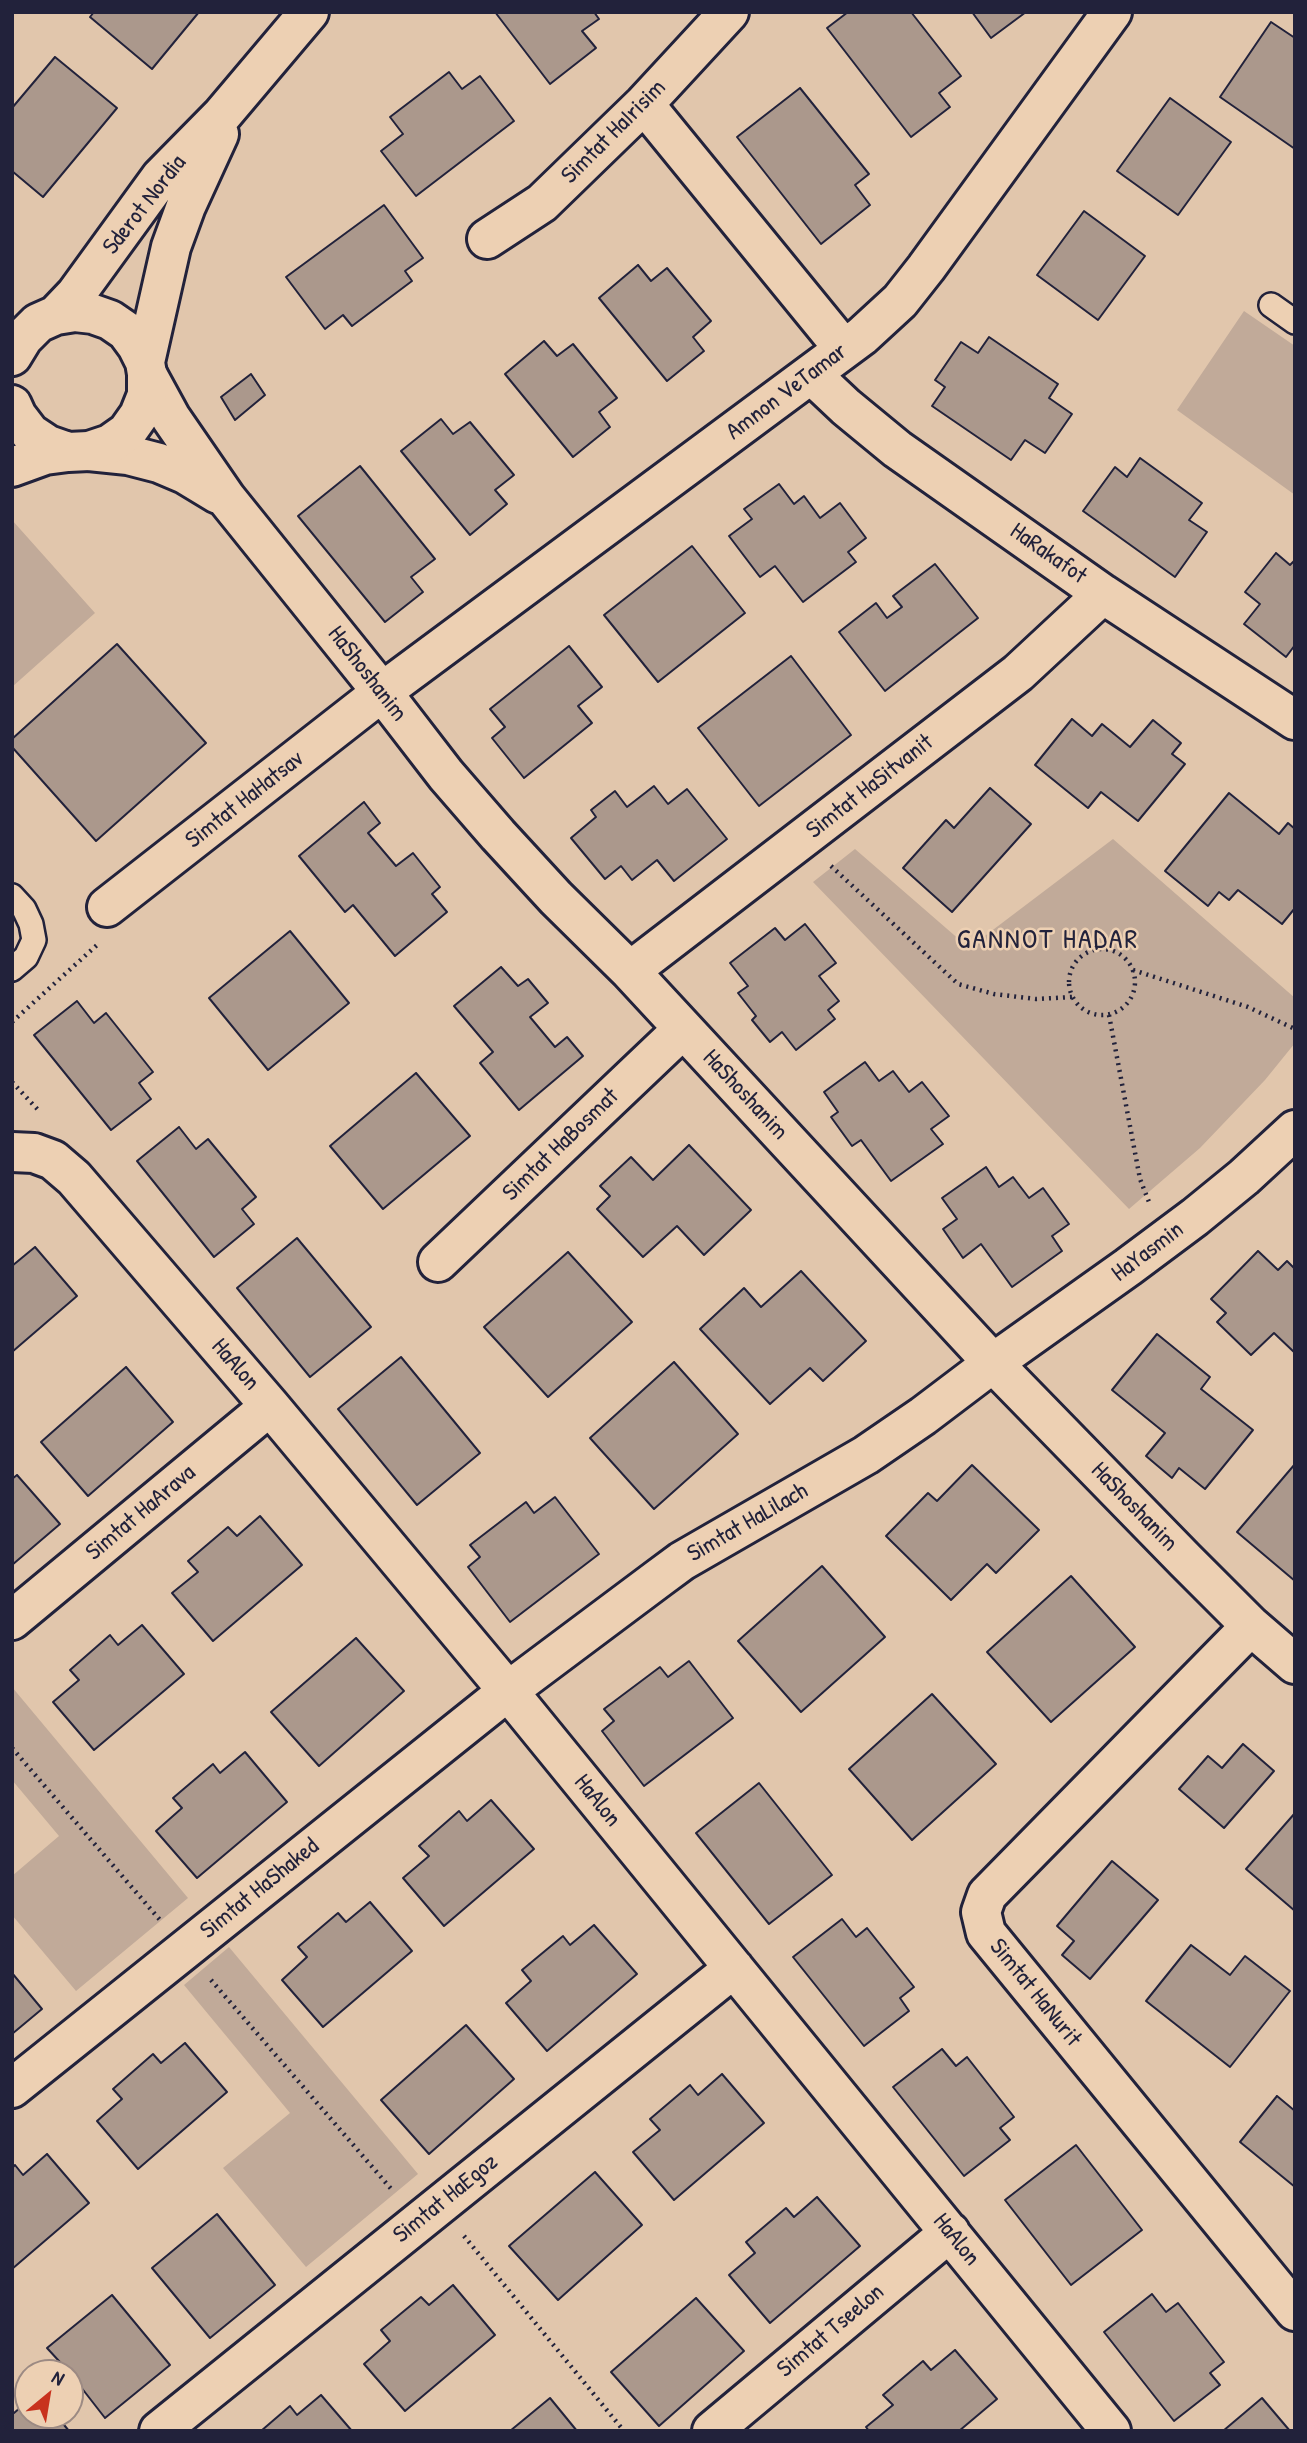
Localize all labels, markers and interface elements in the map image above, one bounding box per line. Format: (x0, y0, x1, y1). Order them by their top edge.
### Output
street label: Simtat HaIrisim (556, 74, 672, 190)
street label: Sderot Nordia (97, 149, 193, 261)
street label: Amnon VeTamar (721, 337, 853, 447)
street label: HaRakafot (1004, 517, 1092, 591)
street label: HaShoshanim (321, 621, 413, 727)
street label: Simtat HaSitvanit (801, 729, 939, 845)
street label: Simtat HaHatsav (180, 745, 310, 855)
district label: GANNOT HADAR (958, 924, 1138, 958)
street label: HaShoshanim (696, 1044, 794, 1146)
street label: Simtat HaBosmat (497, 1083, 625, 1207)
street label: HaYasmin (1106, 1216, 1190, 1288)
street label: HaAlon (205, 1333, 265, 1397)
street label: HaShoshanim (1085, 1456, 1183, 1558)
street label: Simtat HaArava (80, 1459, 202, 1567)
street label: Simtat HaLilach (683, 1477, 813, 1569)
street label: HaAlon (567, 1769, 627, 1833)
street label: Simtat HaShaked (195, 1832, 325, 1946)
street label: Simtat HaNurit (983, 1933, 1087, 2053)
street label: Simtat HaEgoz (388, 2148, 504, 2250)
street label: HaAlon (926, 2208, 986, 2272)
street label: Simtat Tseelon (772, 2278, 890, 2384)
north arrow (14, 2359, 84, 2429)
text: N (48, 2364, 69, 2391)

